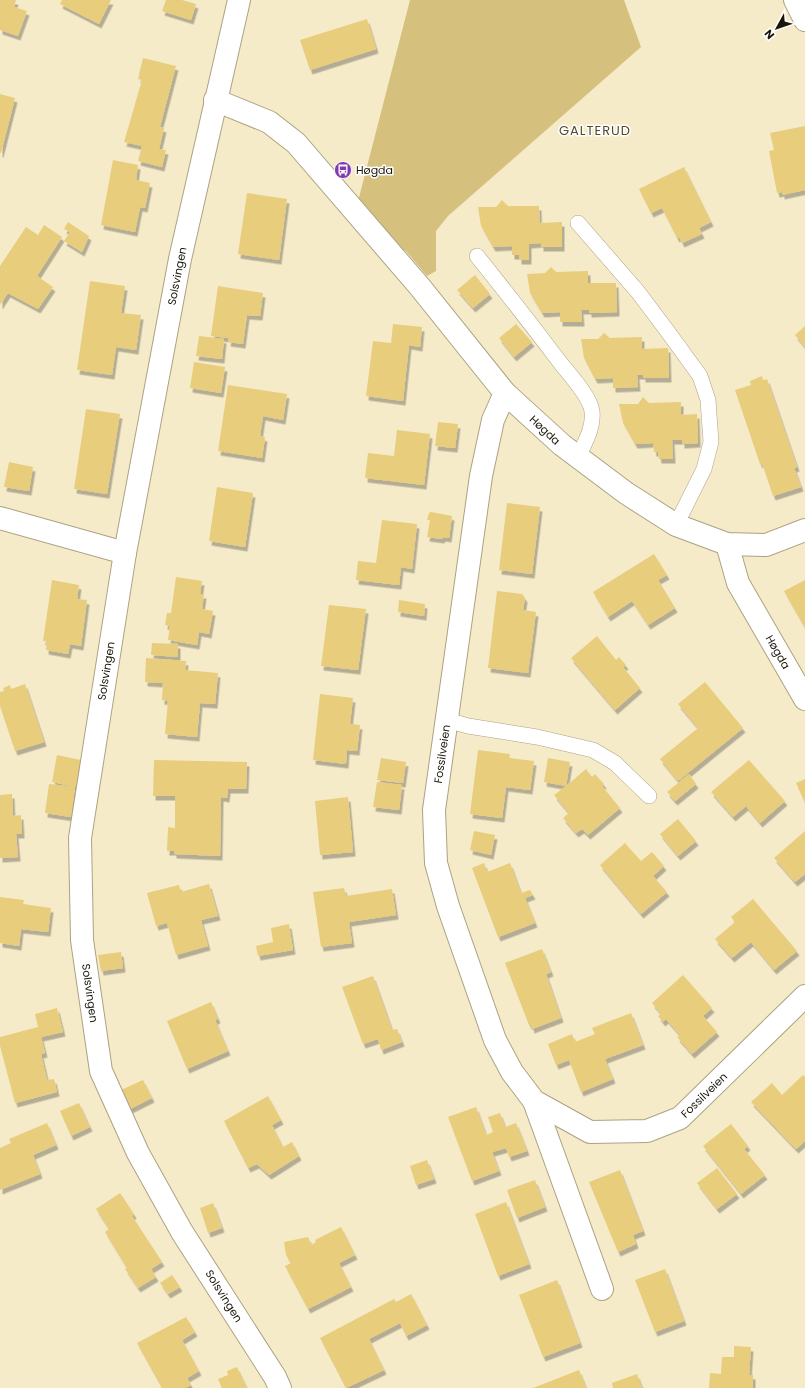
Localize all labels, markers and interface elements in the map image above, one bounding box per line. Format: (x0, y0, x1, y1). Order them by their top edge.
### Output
north arrow (757, 8, 797, 48)
text: N (761, 26, 778, 43)
district label: GALTERUD (559, 121, 631, 140)
bus stop icon: Høgda (333, 160, 353, 180)
place label: Høgda (356, 162, 393, 178)
street label: Solsvingen (164, 245, 190, 307)
street label: Høgda (526, 412, 564, 448)
street label: Høgda (762, 632, 794, 672)
street label: Solsvingen (93, 641, 119, 701)
street label: Fossilveien (430, 724, 454, 784)
street label: Solsvingen (78, 963, 102, 1023)
street label: Fossilveien (677, 1069, 731, 1121)
street label: Solsvingen (202, 1267, 246, 1325)

